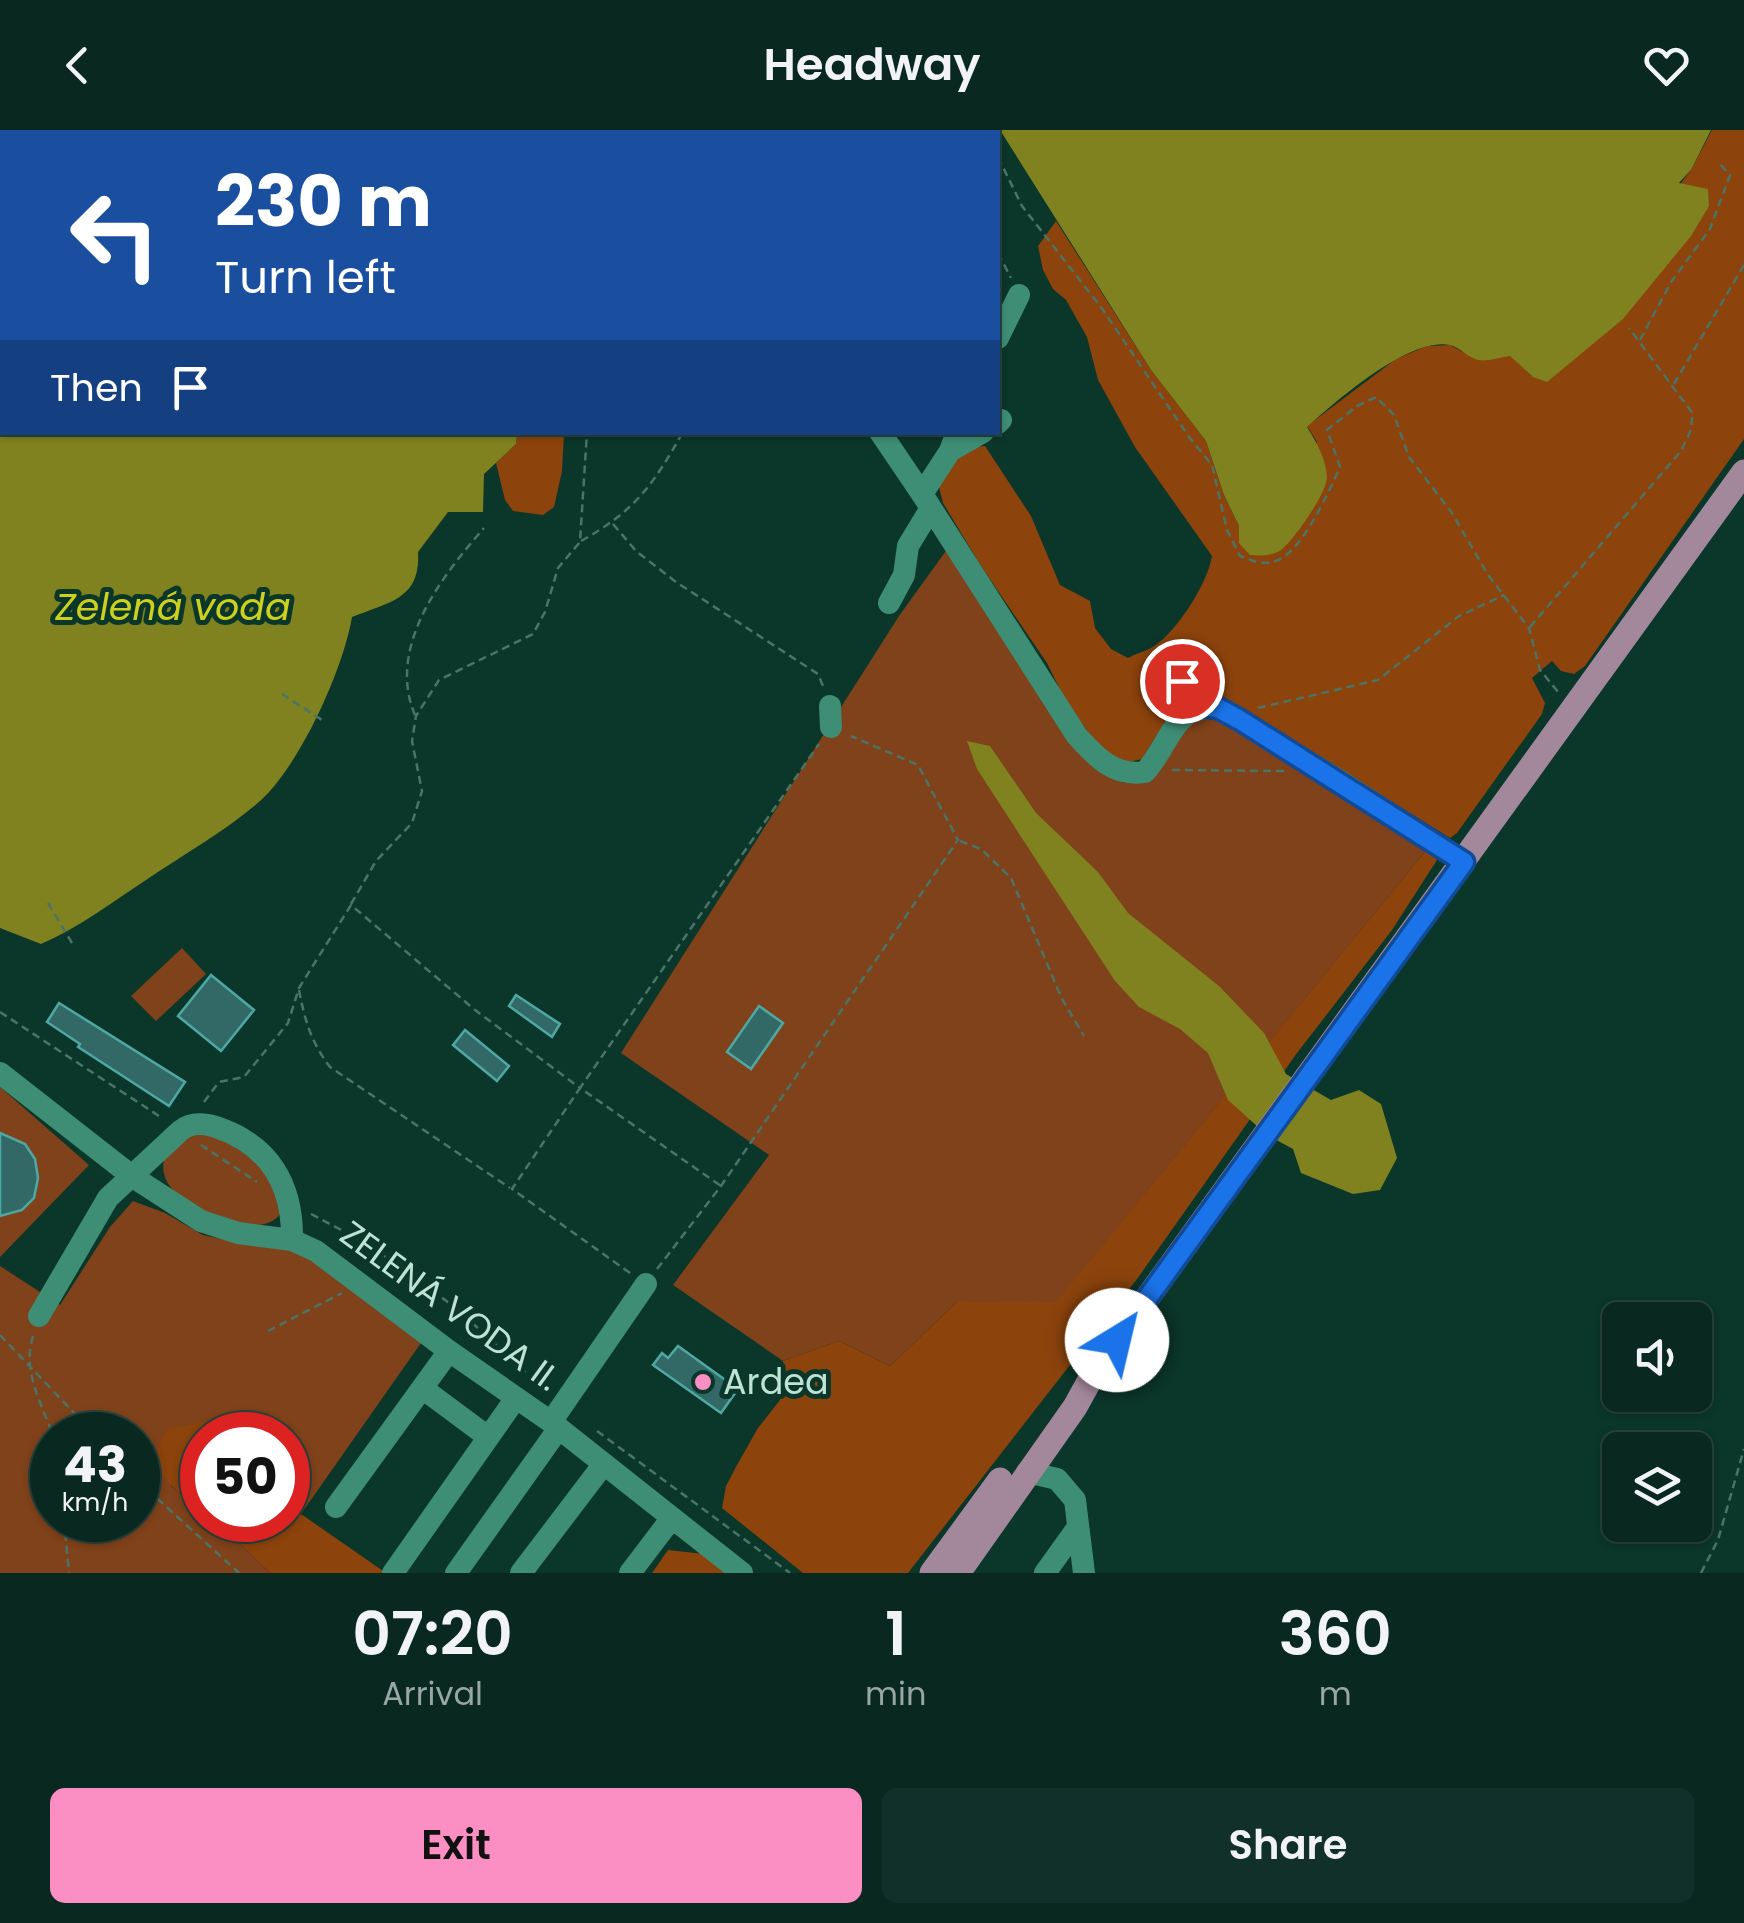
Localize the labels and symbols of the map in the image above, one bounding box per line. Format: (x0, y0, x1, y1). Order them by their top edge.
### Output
water label: Zelená voda (54, 580, 291, 633)
pin (1140, 639, 1225, 724)
street label: ZELENÁ VODA II. (330, 1209, 570, 1402)
position arrow (1065, 1288, 1169, 1392)
place label: Ardea (723, 1357, 829, 1406)
marker: Ardea (692, 1371, 714, 1393)
speed limit sign: 50 (180, 1412, 310, 1542)

